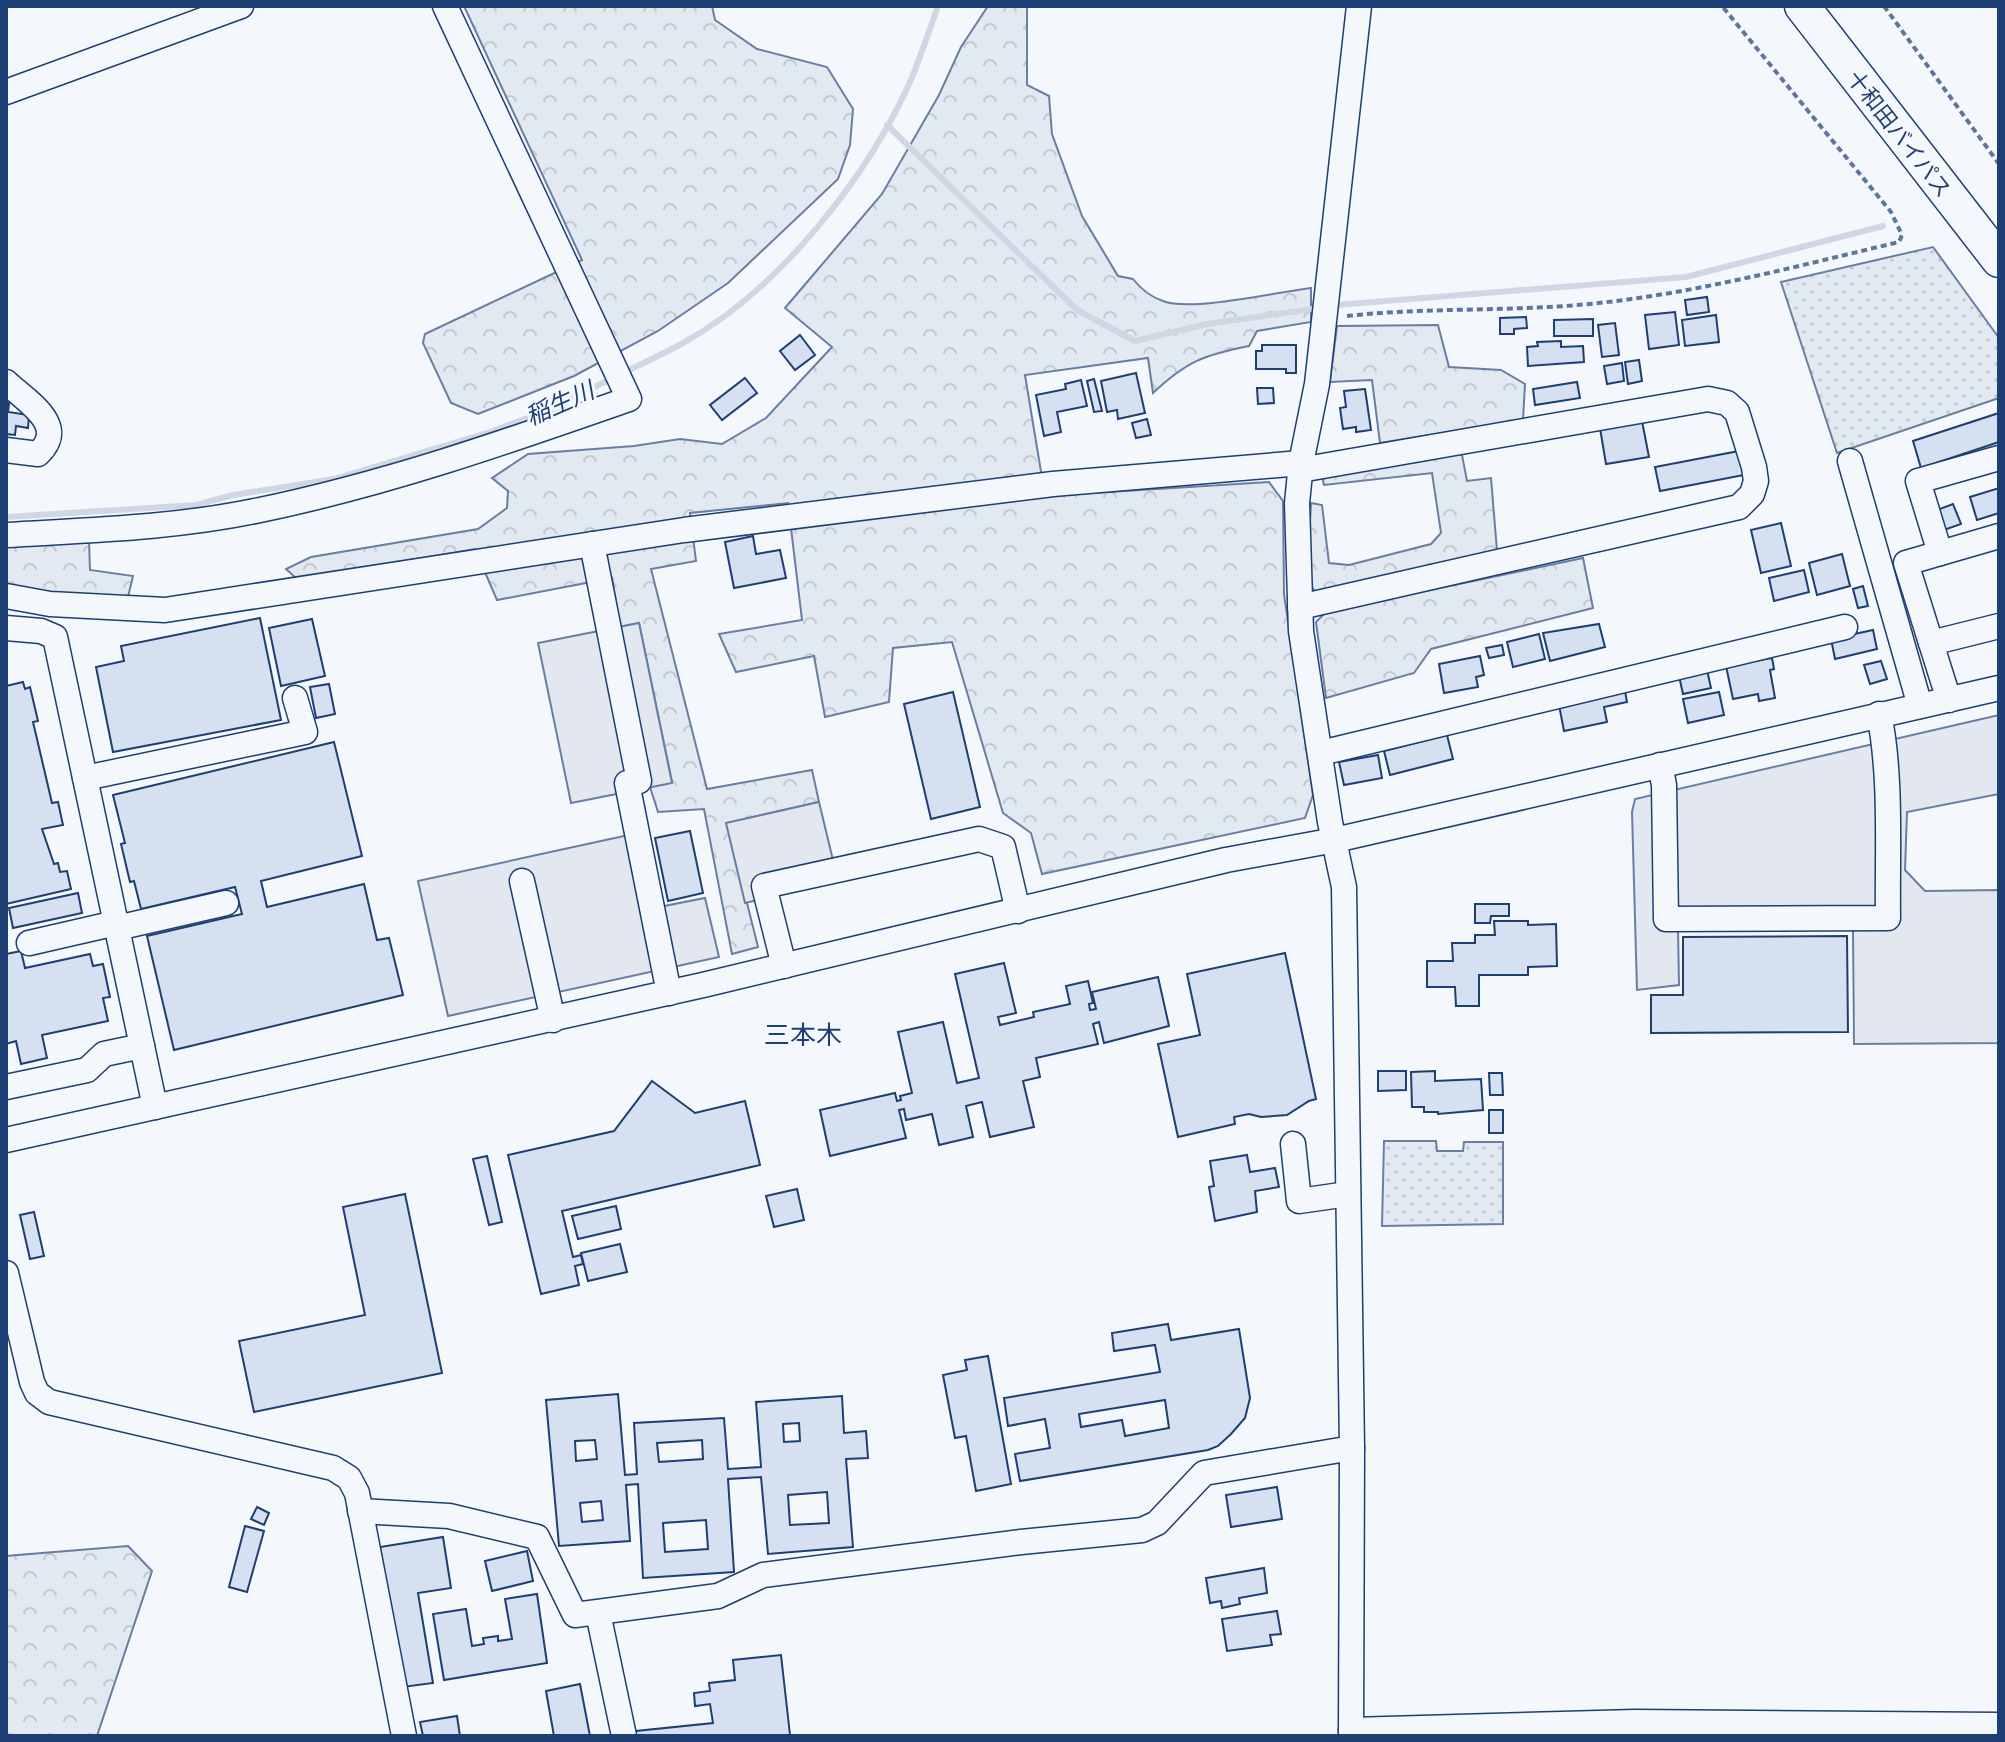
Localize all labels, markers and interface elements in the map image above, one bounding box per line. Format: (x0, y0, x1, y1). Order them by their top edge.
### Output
street label: 十和田バイパス (1841, 63, 1959, 203)
water label: 稲生川 (520, 372, 601, 431)
district label: 三本木 (764, 1016, 842, 1051)

